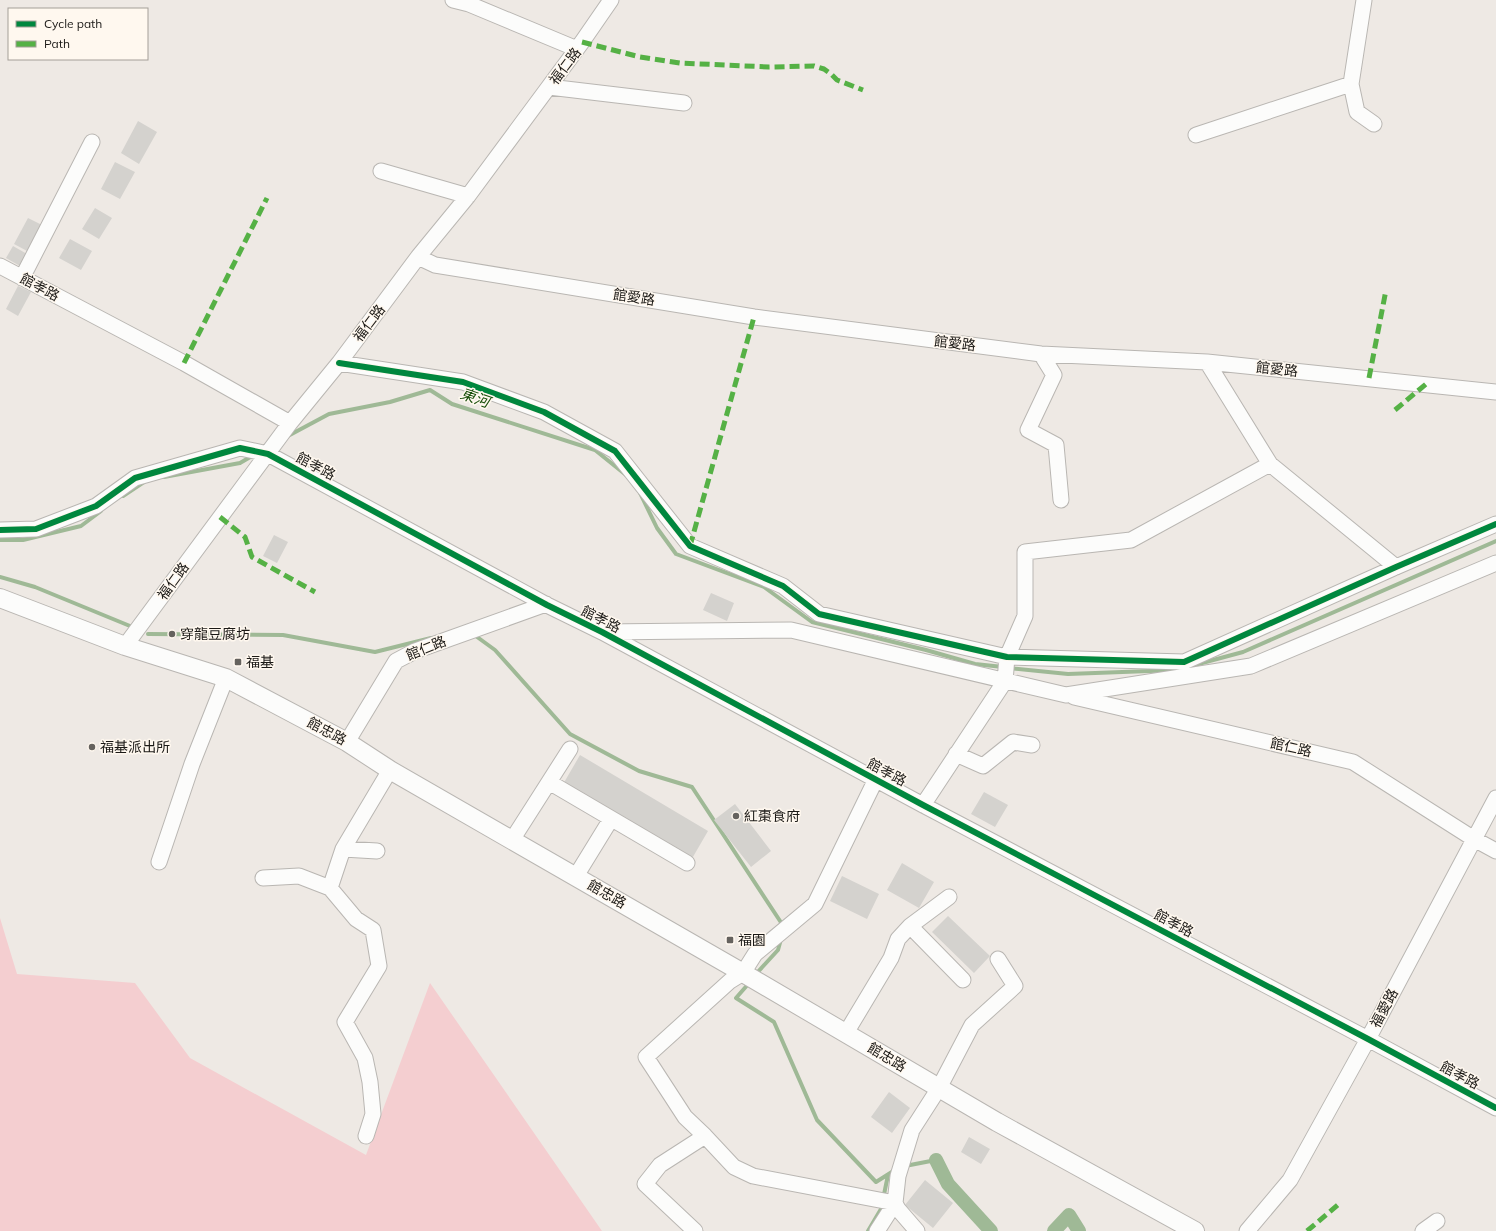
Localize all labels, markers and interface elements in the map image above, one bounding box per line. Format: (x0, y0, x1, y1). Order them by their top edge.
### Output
legend (8, 8, 148, 60)
text: Cycle path (44, 16, 102, 31)
text: Path (44, 36, 70, 51)
street label: 福仁路 (545, 44, 585, 88)
street label: 館孝路 (17, 269, 63, 305)
street label: 館愛路 (612, 285, 656, 309)
street label: 福仁路 (349, 301, 389, 345)
street label: 館愛路 (933, 332, 977, 354)
street label: 館愛路 (1255, 358, 1299, 380)
water label: 東河 (458, 384, 495, 412)
street label: 館孝路 (293, 448, 339, 484)
street label: 福仁路 (153, 559, 193, 603)
street label: 館孝路 (578, 601, 624, 637)
place label: 穿龍豆腐坊 (180, 625, 250, 643)
marker: 穿龍豆腐坊 (167, 629, 177, 639)
street label: 館仁路 (403, 632, 449, 664)
place label: 福基 (246, 653, 274, 671)
marker: 福基 (233, 657, 243, 667)
street label: 館忠路 (304, 713, 350, 749)
street label: 館仁路 (1269, 734, 1313, 760)
place label: 福基派出所 (100, 738, 170, 756)
marker: 福基派出所 (87, 742, 97, 752)
street label: 館孝路 (864, 754, 910, 790)
place label: 紅棗食府 (744, 807, 800, 825)
marker: 紅棗食府 (731, 811, 741, 821)
street label: 館忠路 (584, 876, 630, 912)
street label: 館孝路 (1151, 905, 1197, 941)
place label: 福園 (738, 931, 766, 949)
marker: 福園 (725, 935, 735, 945)
street label: 福愛路 (1366, 985, 1402, 1031)
street label: 館忠路 (864, 1038, 910, 1076)
street label: 館孝路 (1437, 1057, 1483, 1093)

